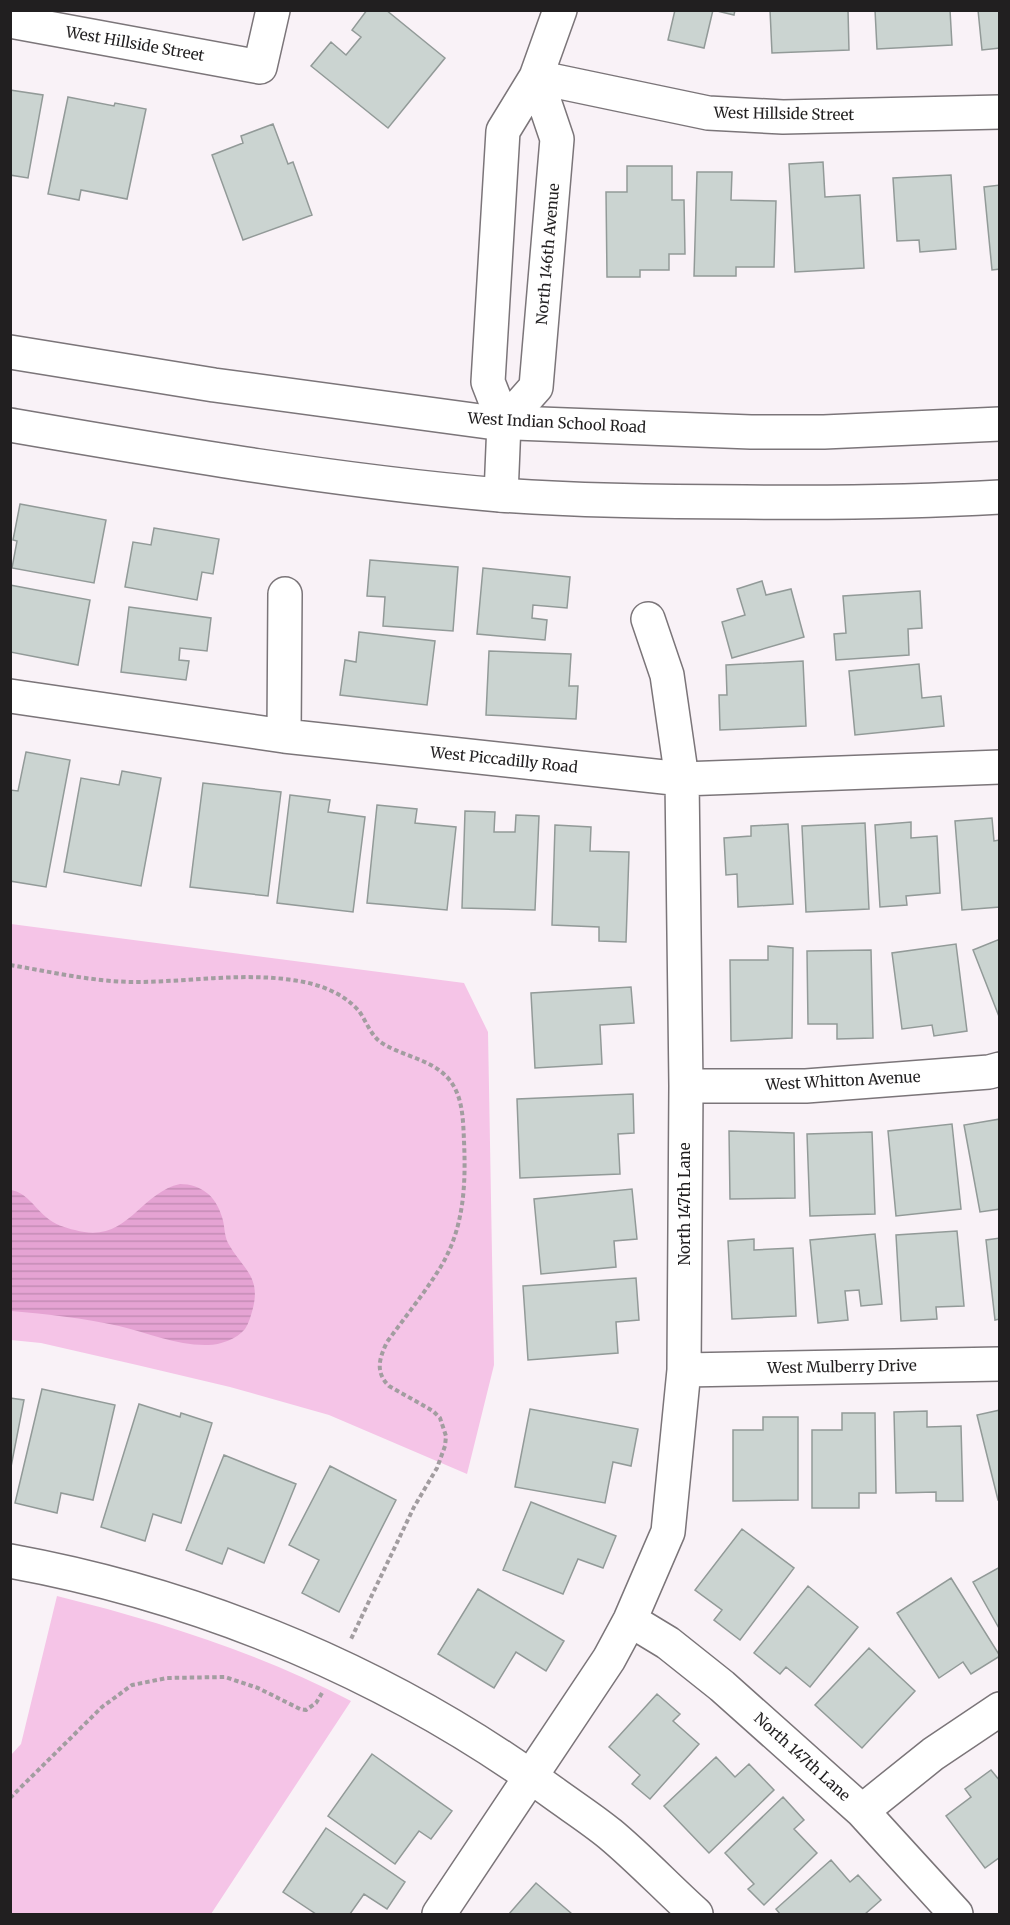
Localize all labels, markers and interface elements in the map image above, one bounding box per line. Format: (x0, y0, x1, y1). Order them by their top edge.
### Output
street label: West Hillside Street (63, 22, 206, 65)
street label: West Hillside Street (713, 103, 855, 124)
street label: North 146th Avenue (532, 182, 563, 326)
street label: West Indian School Road (466, 408, 647, 437)
street label: West Piccadilly Road (428, 742, 579, 777)
street label: West Whitton Avenue (764, 1067, 921, 1094)
street label: North 147th Lane (675, 1142, 694, 1266)
street label: West Mulberry Drive (766, 1356, 917, 1377)
street label: North 147th Lane (750, 1708, 855, 1805)

